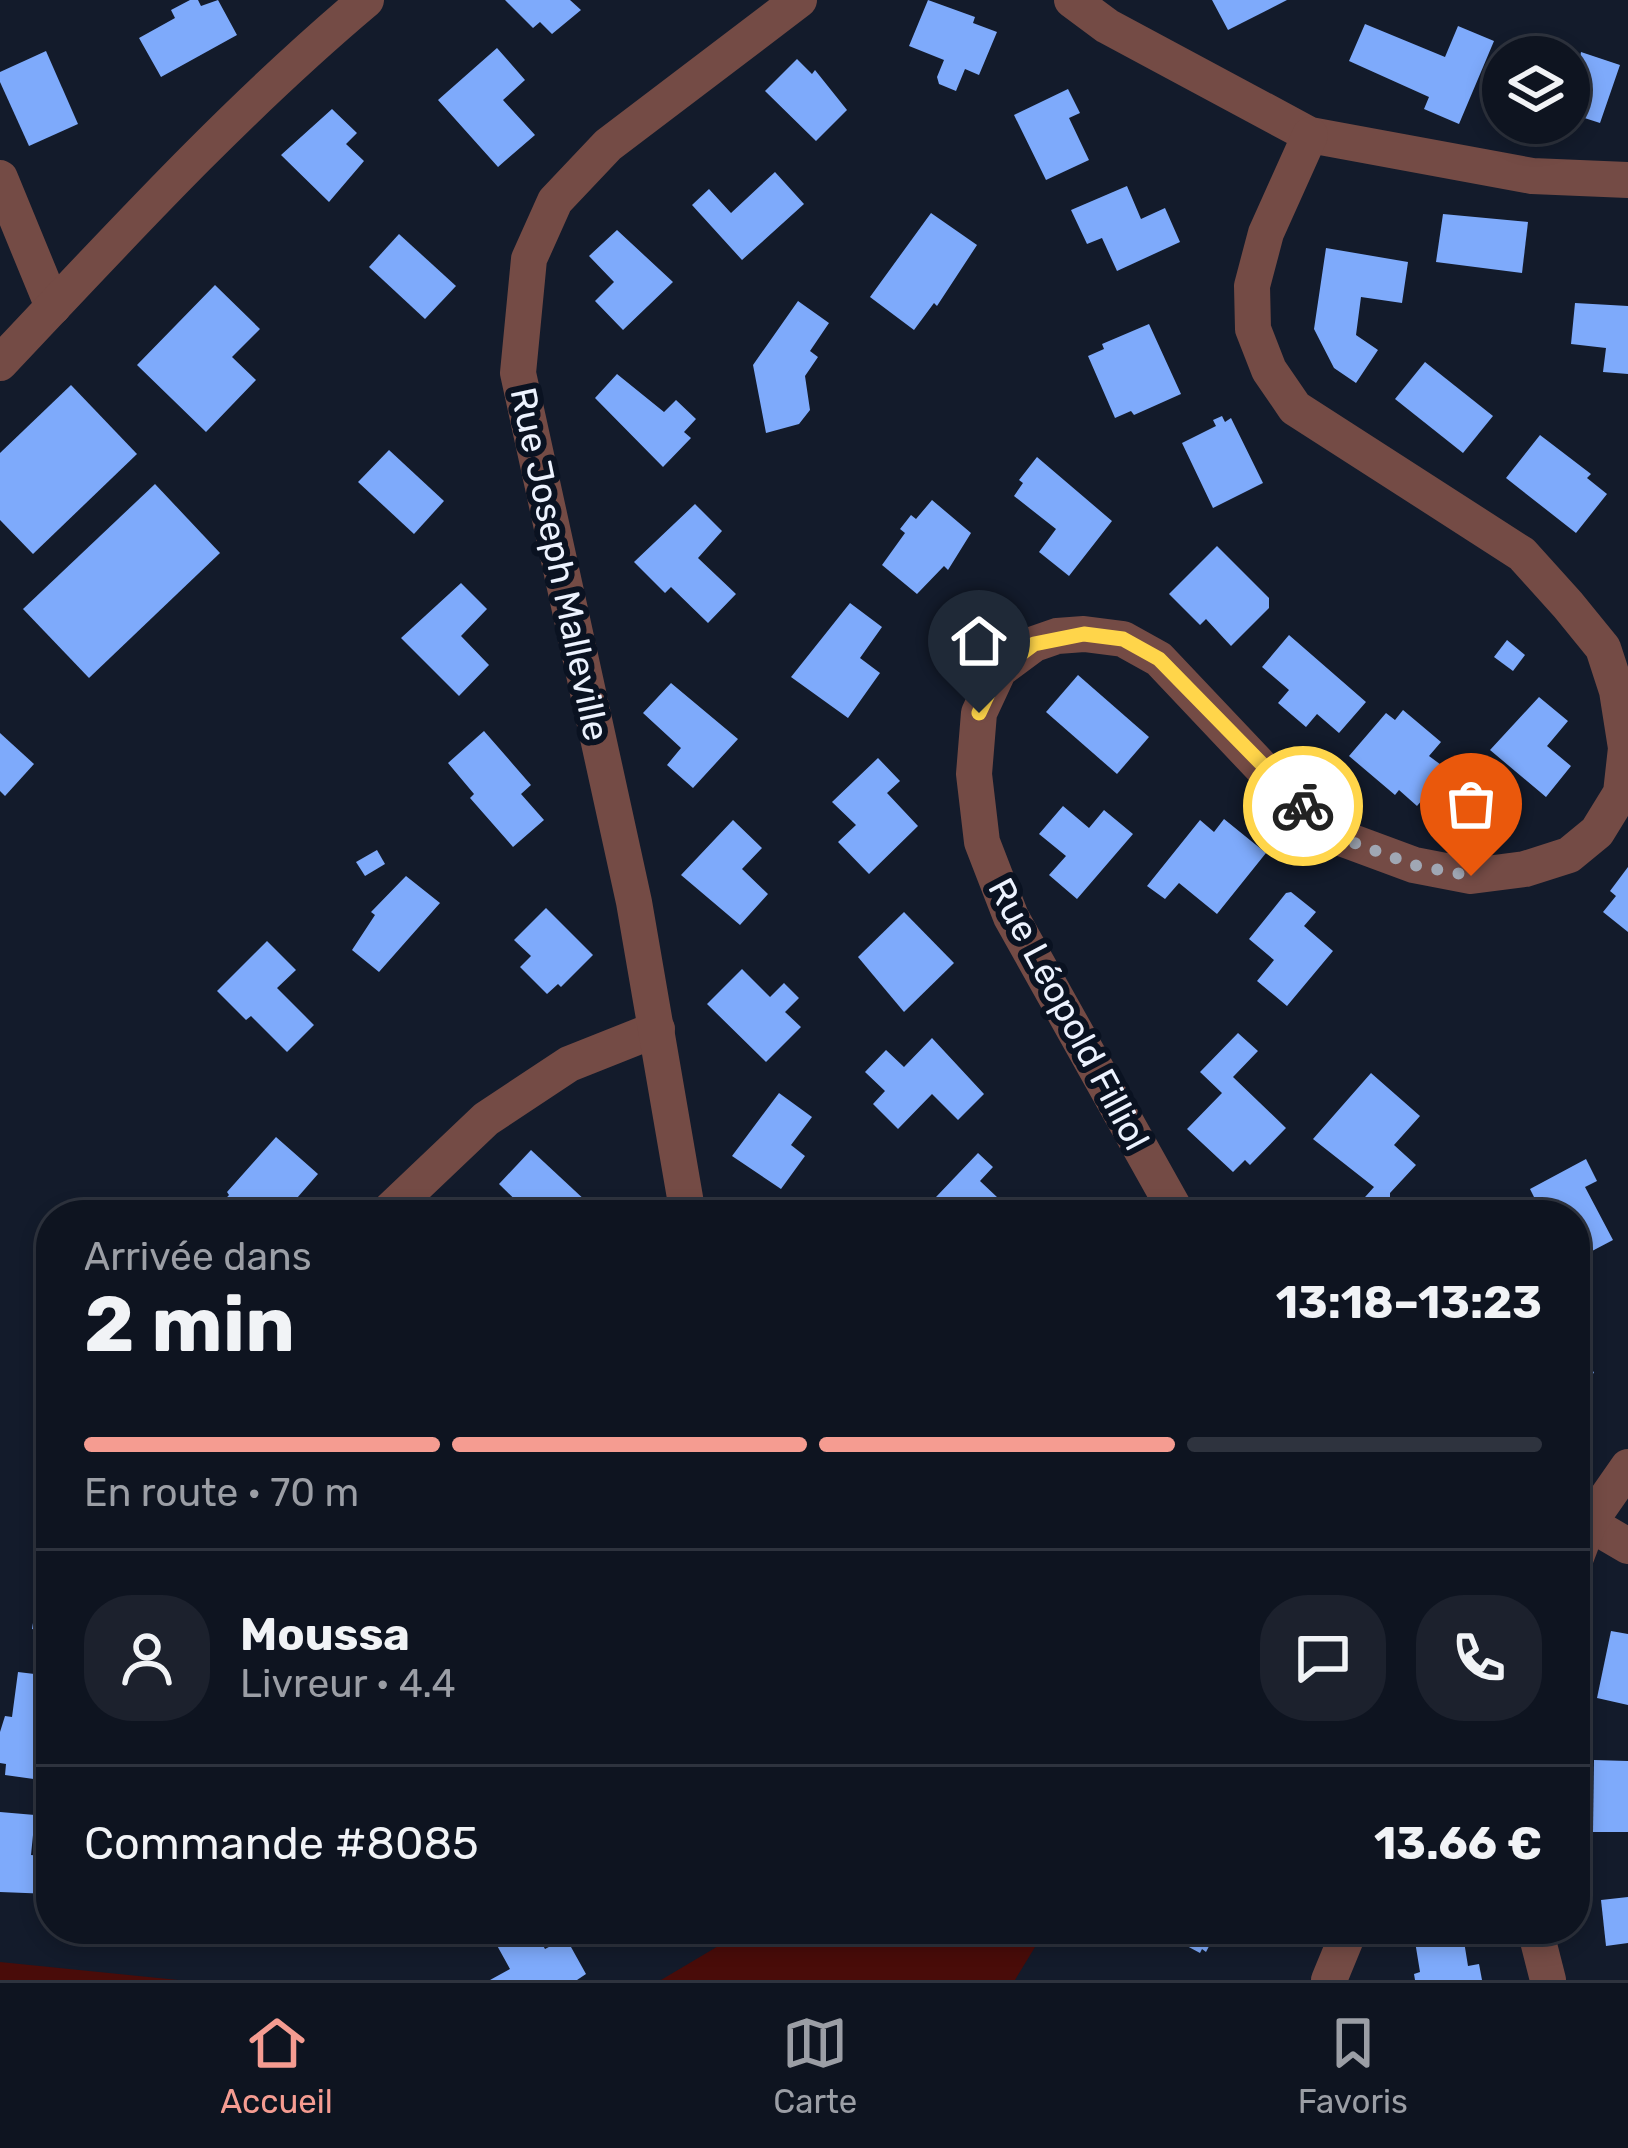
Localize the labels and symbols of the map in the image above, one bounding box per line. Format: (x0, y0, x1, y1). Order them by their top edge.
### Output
street label: Rue Joseph Malleville (502, 383, 618, 745)
pin (928, 590, 1030, 713)
courier (1243, 746, 1363, 866)
pin (1420, 753, 1522, 876)
street label: Rue Léopold Filliol (979, 871, 1159, 1157)

